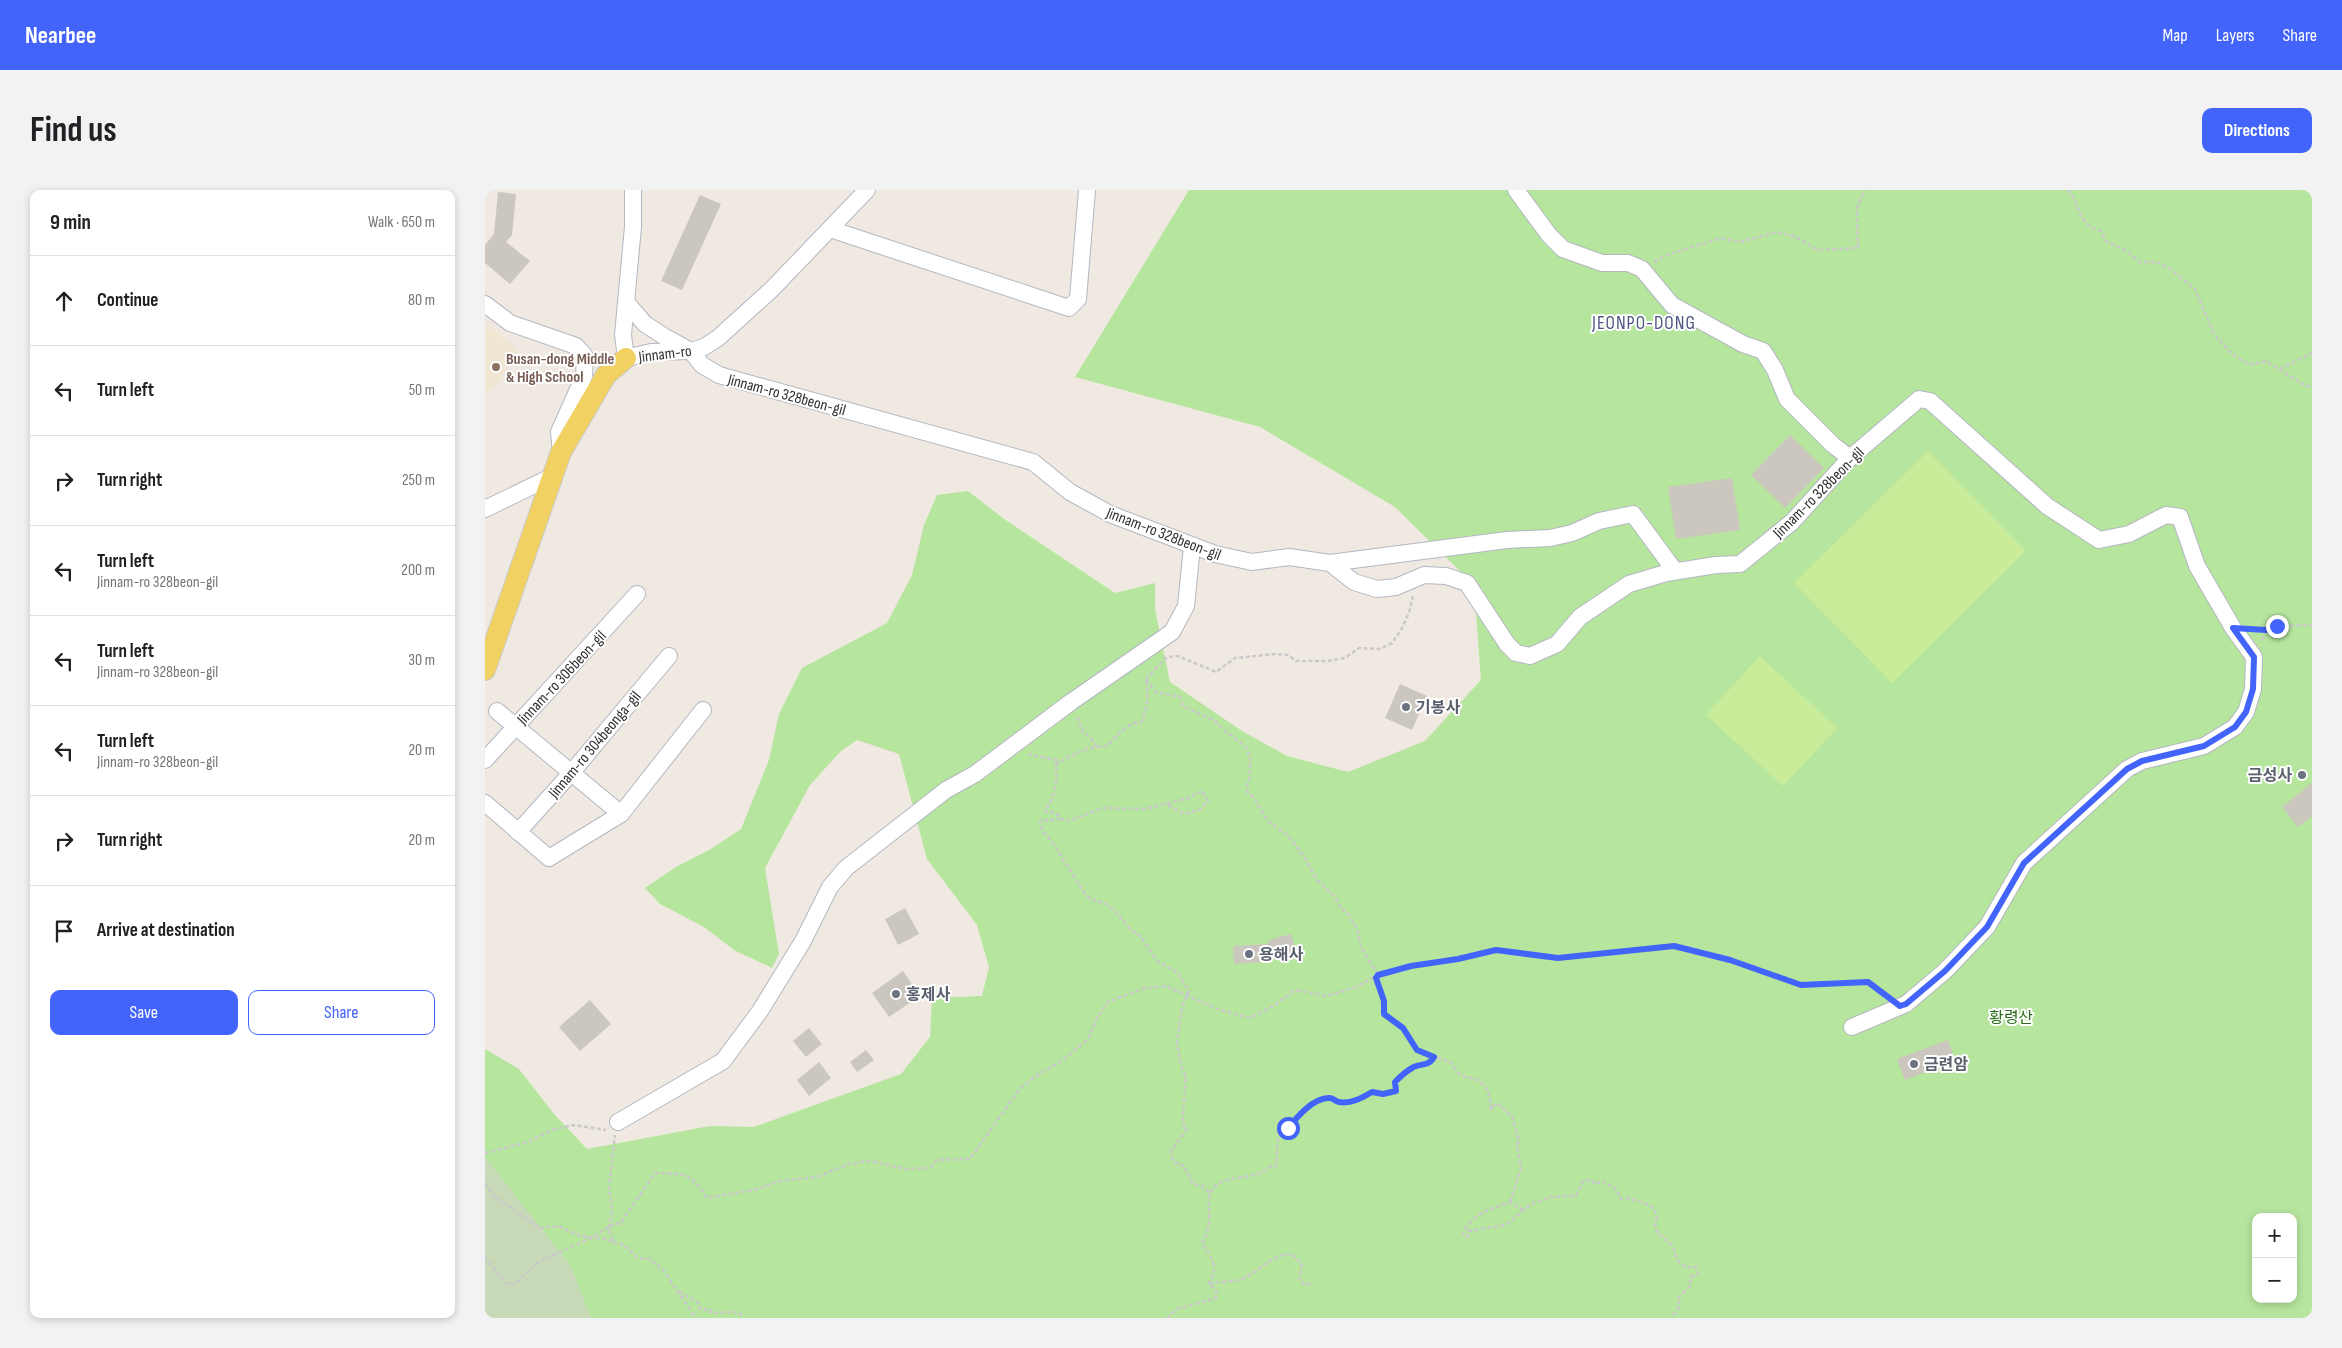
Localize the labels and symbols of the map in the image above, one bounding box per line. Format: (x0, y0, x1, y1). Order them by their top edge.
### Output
district label: JEONPO-DONG (1591, 312, 1696, 335)
street label: Jinnam-ro (637, 342, 693, 367)
place label: Busan-dong Middle & High School (506, 350, 614, 387)
marker: Busan-dong Middle & High School (490, 361, 502, 373)
street label: Jinnam-ro 328beon-gil (725, 370, 848, 420)
street label: Jinnam-ro 328beon-gil (1769, 443, 1869, 543)
street label: Jinnam-ro 328beon-gil (1103, 503, 1223, 565)
route end (2266, 615, 2289, 638)
street label: Jinnam-ro 306beon-gil (513, 627, 611, 730)
street label: Jinnam-ro 304beonga-gil (544, 688, 645, 803)
place label: 기봉사 (1416, 699, 1460, 718)
marker: 기봉사 (1400, 701, 1412, 713)
place label: 금성사 (2248, 767, 2292, 786)
marker: 금성사 (2296, 769, 2308, 781)
place label: 용해사 (1259, 946, 1303, 965)
marker: 용해사 (1243, 948, 1255, 960)
place label: 홍제사 (906, 986, 950, 1005)
marker: 홍제사 (890, 988, 902, 1000)
park label: 황령산 (1989, 1009, 2033, 1028)
place label: 금련암 (1924, 1056, 1968, 1075)
marker: 금련암 (1908, 1058, 1920, 1070)
route start (1277, 1117, 1300, 1140)

